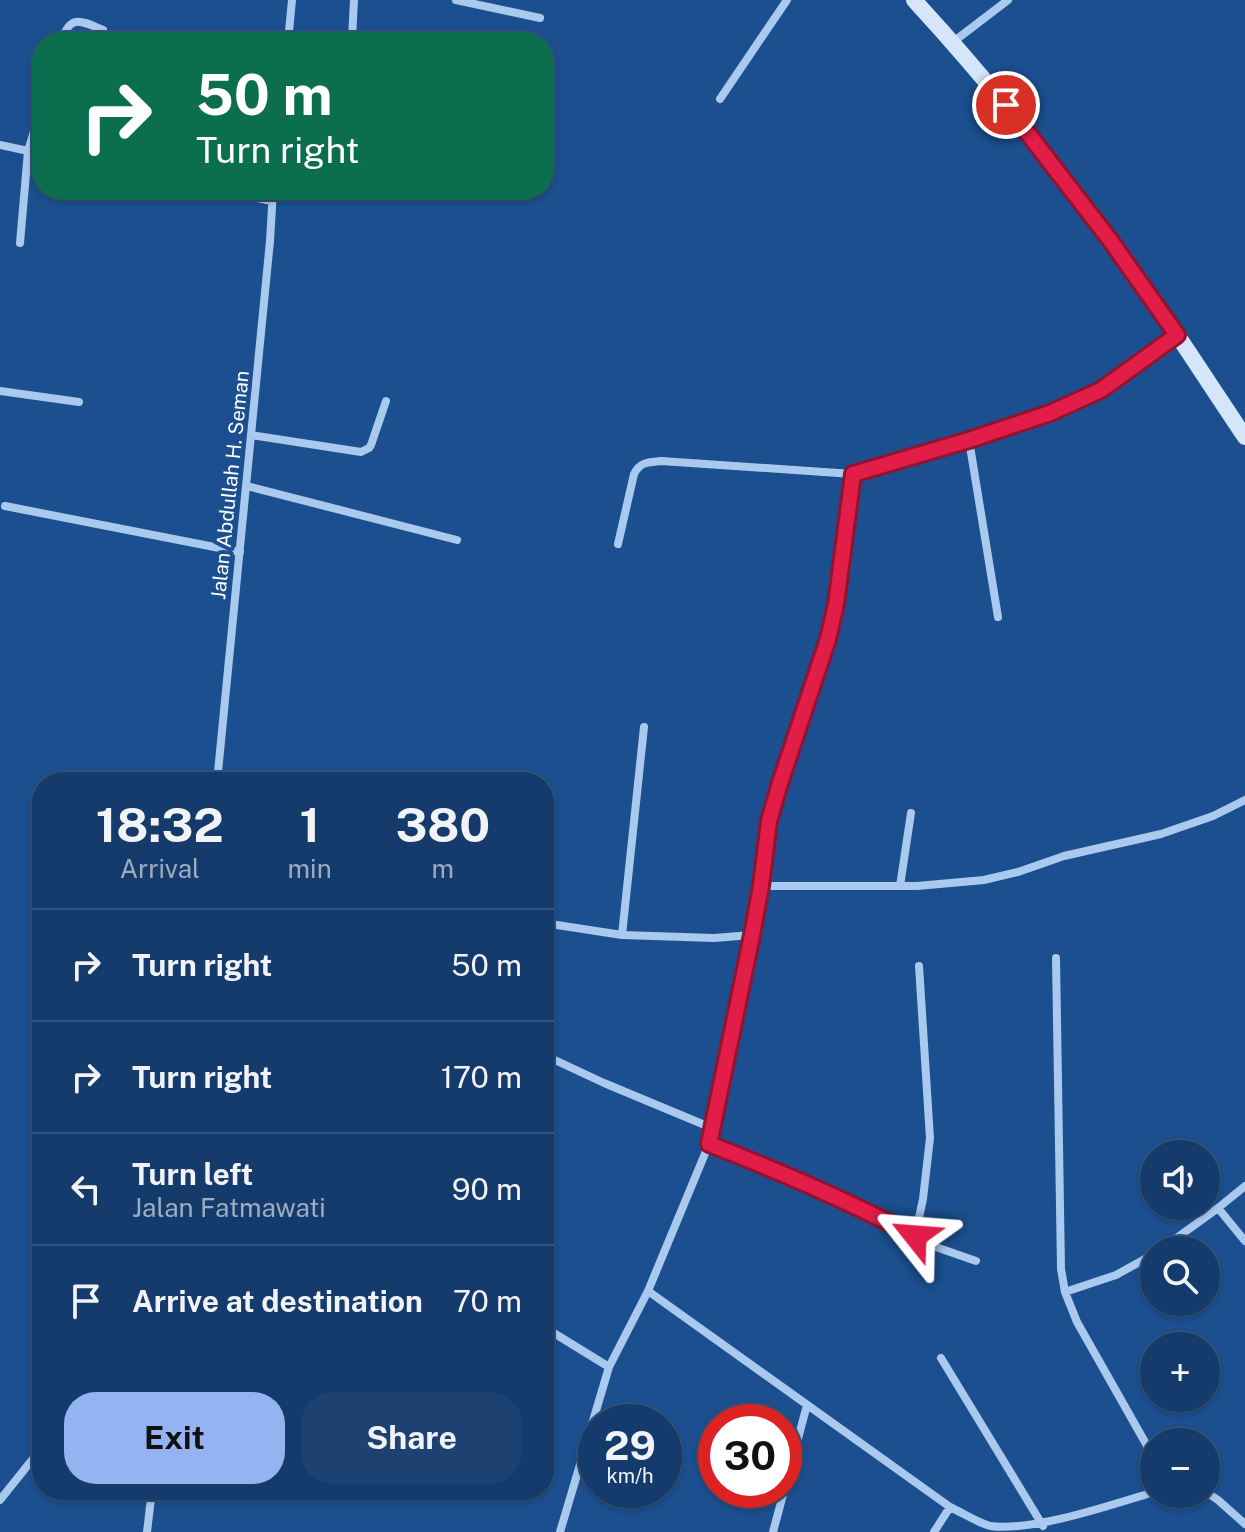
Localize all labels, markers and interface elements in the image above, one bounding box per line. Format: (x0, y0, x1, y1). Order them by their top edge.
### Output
text: 50 m (196, 62, 333, 128)
icon: right (64, 64, 168, 168)
pin (972, 71, 1040, 139)
icon: arrive (984, 83, 1028, 127)
text: Turn right (196, 129, 359, 171)
street label: Jalan Abdullah H. Seman (206, 369, 254, 601)
text: 18:32 (96, 796, 224, 853)
text: 1 (299, 796, 320, 853)
text: 380 (395, 796, 490, 853)
text: Arrival (120, 853, 200, 884)
text: min (288, 853, 332, 884)
text: m (432, 853, 454, 884)
icon: right (64, 943, 108, 987)
text: Turn right (132, 947, 272, 983)
text: 50 m (451, 947, 522, 983)
icon: right (64, 1055, 108, 1099)
text: Turn right (132, 1059, 272, 1095)
text: 170 m (441, 1059, 522, 1095)
map controls (1140, 1140, 1220, 1508)
button: sound (1140, 1140, 1220, 1220)
text: Turn left (132, 1156, 253, 1192)
icon: left (64, 1167, 108, 1211)
text: 90 m (452, 1171, 522, 1207)
text: Jalan Fatmawati (132, 1192, 326, 1223)
position arrow (873, 1194, 957, 1278)
button: search (1140, 1236, 1220, 1316)
icon: arrive (64, 1279, 108, 1323)
text: Arrive at destination (132, 1283, 423, 1319)
text: 70 m (453, 1283, 522, 1319)
button: + (1140, 1332, 1220, 1412)
button: Exit (64, 1392, 285, 1484)
button: Share (301, 1392, 522, 1484)
speed limit sign: 30 (698, 1404, 802, 1508)
text: 29 (604, 1422, 656, 1469)
button: − (1140, 1428, 1220, 1508)
text: km/h (606, 1464, 654, 1488)

